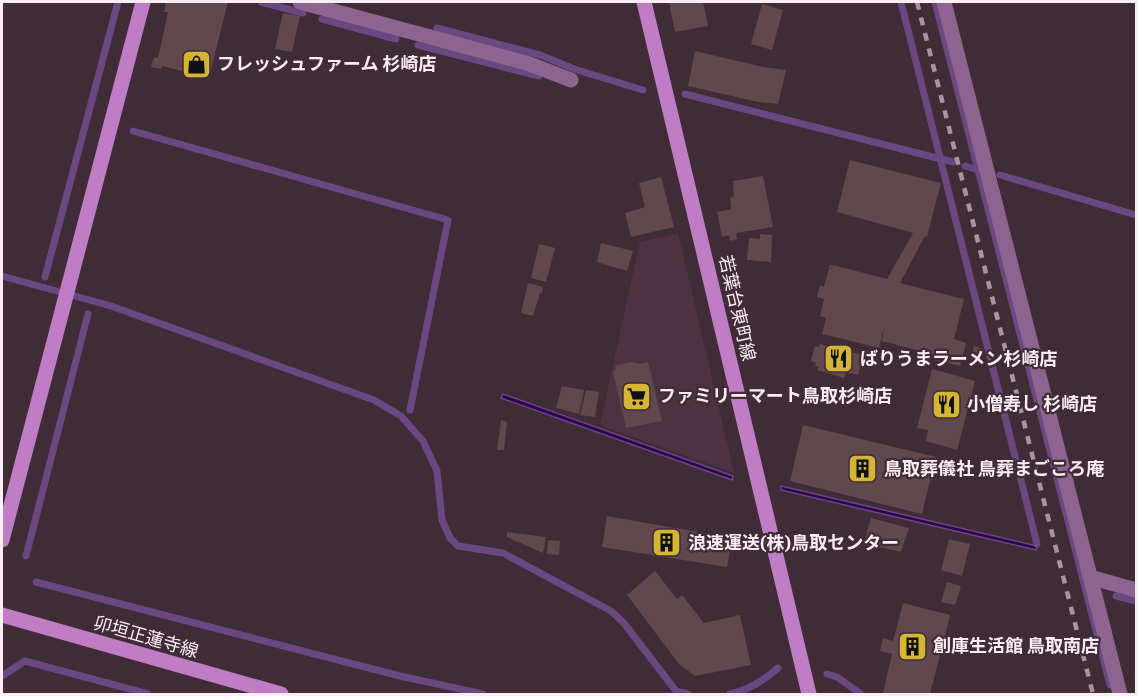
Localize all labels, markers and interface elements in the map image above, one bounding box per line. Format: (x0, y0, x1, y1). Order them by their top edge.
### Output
shop icon: フレッシュファーム 杉崎店 (180, 48, 212, 80)
place label: フレッシュファーム 杉崎店 (217, 52, 436, 74)
street label: 若葉台東町線 (715, 253, 761, 363)
restaurant icon: ばりうまラーメン杉崎店 (823, 343, 855, 375)
place label: ばりうまラーメン杉崎店 (860, 347, 1057, 369)
supermarket icon: ファミリーマート鳥取杉崎店 (621, 380, 653, 412)
place label: ファミリーマート鳥取杉崎店 (658, 384, 892, 406)
restaurant icon: 小僧寿し 杉崎店 (930, 388, 962, 420)
place label: 小僧寿し 杉崎店 (967, 392, 1097, 414)
building icon: 鳥取葬儀社 鳥葬まごころ庵 (847, 453, 879, 485)
place label: 鳥取葬儀社 鳥葬まごころ庵 (884, 457, 1104, 479)
building icon: 浪速運送(株)鳥取センター (651, 527, 683, 559)
place label: 浪速運送(株)鳥取センター (688, 531, 899, 553)
street label: 卯垣正蓮寺線 (91, 611, 201, 661)
building icon: 創庫生活館 鳥取南店 (896, 630, 928, 662)
place label: 創庫生活館 鳥取南店 (933, 634, 1099, 656)

